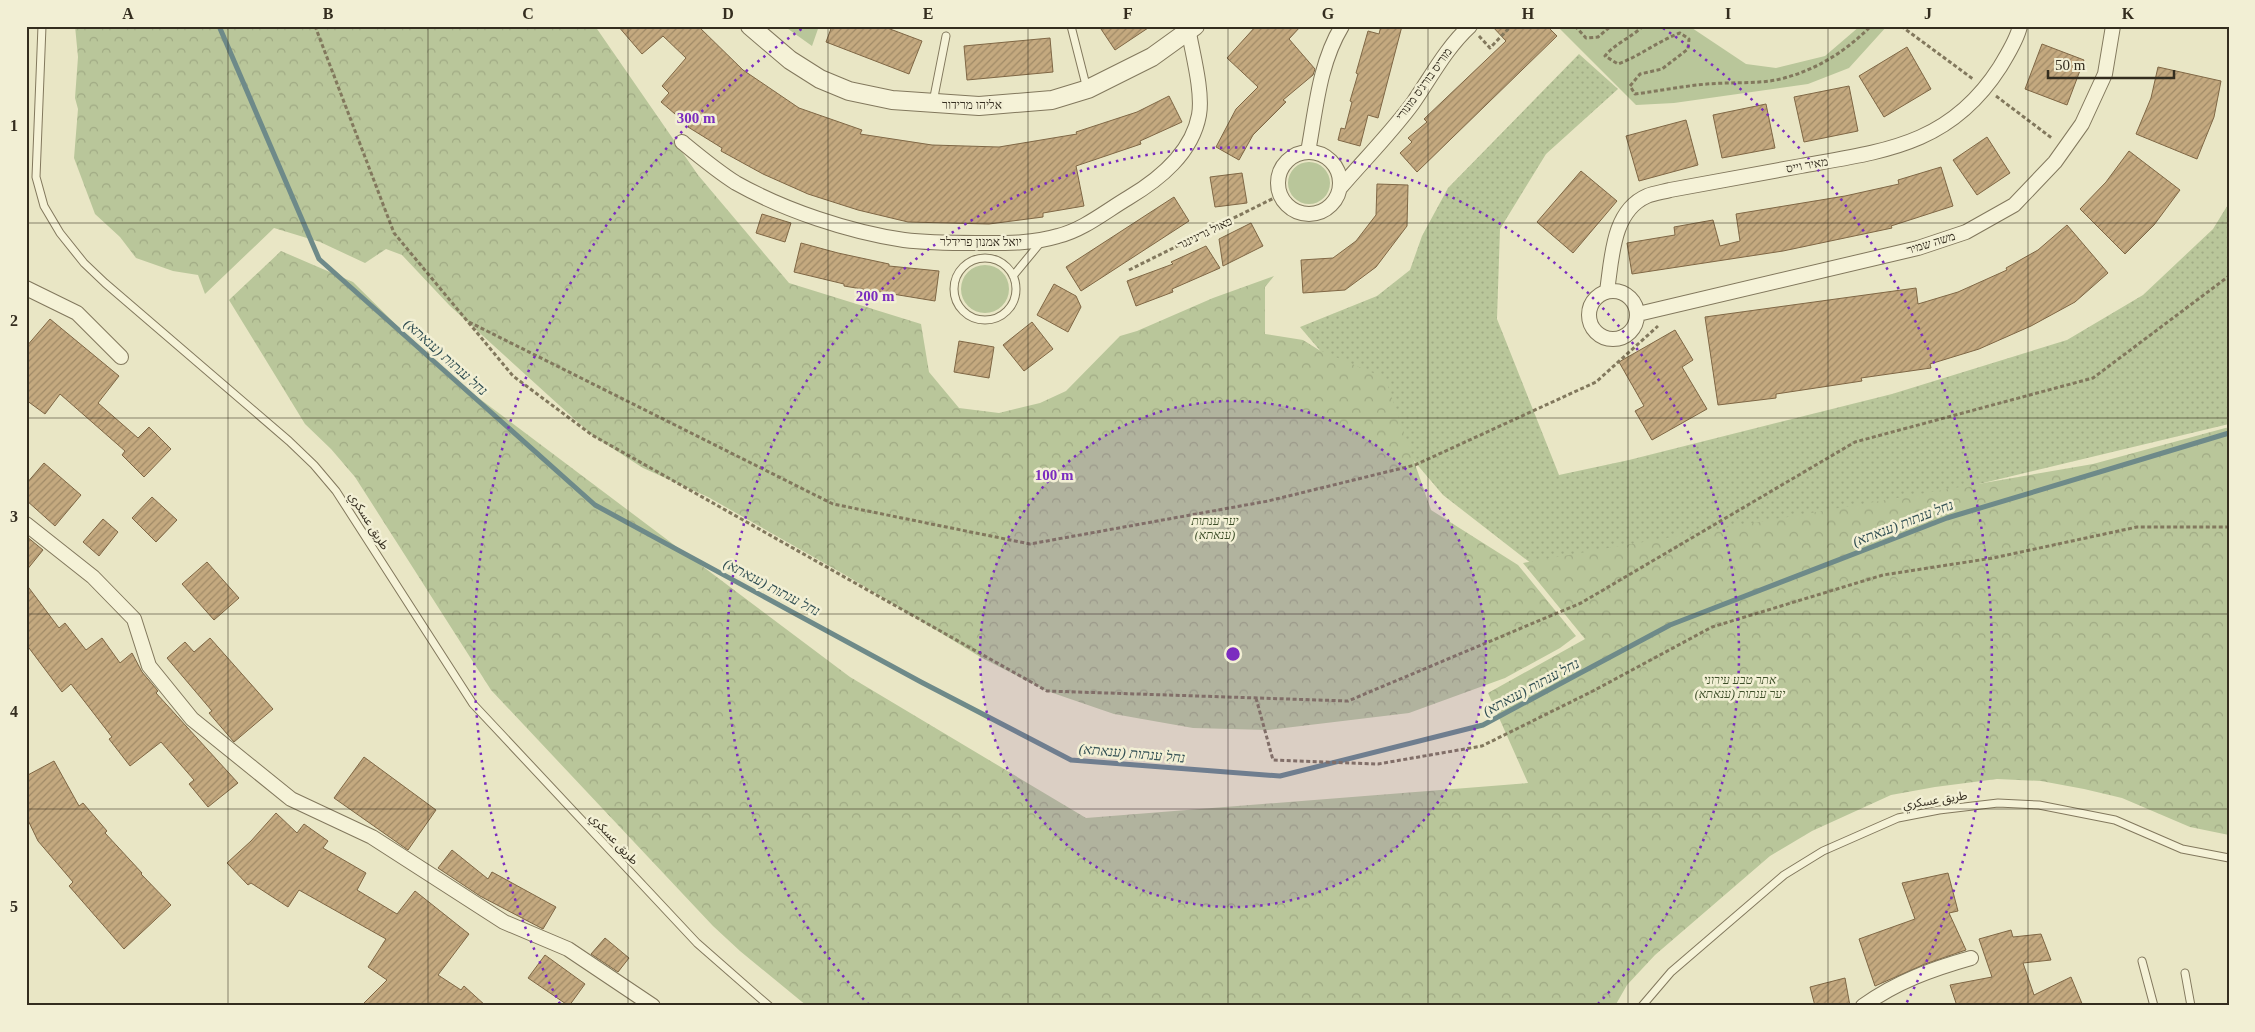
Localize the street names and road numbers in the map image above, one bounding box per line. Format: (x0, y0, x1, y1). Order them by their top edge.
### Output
street label: מוריס בורג'ס מונורי (1393, 45, 1455, 123)
street label: אליהו מרידור (942, 98, 1002, 112)
street label: מאיר וייס (1785, 154, 1829, 176)
street label: פאול גרינינגר (1175, 214, 1235, 252)
street label: משה שמיר (1905, 229, 1957, 257)
street label: יואל אמנון פרידלר (940, 235, 1022, 249)
street label: طريق عسكري (343, 490, 392, 554)
street label: طريق عسكري (1902, 788, 1969, 815)
street label: طريق عسكري (585, 810, 641, 869)

